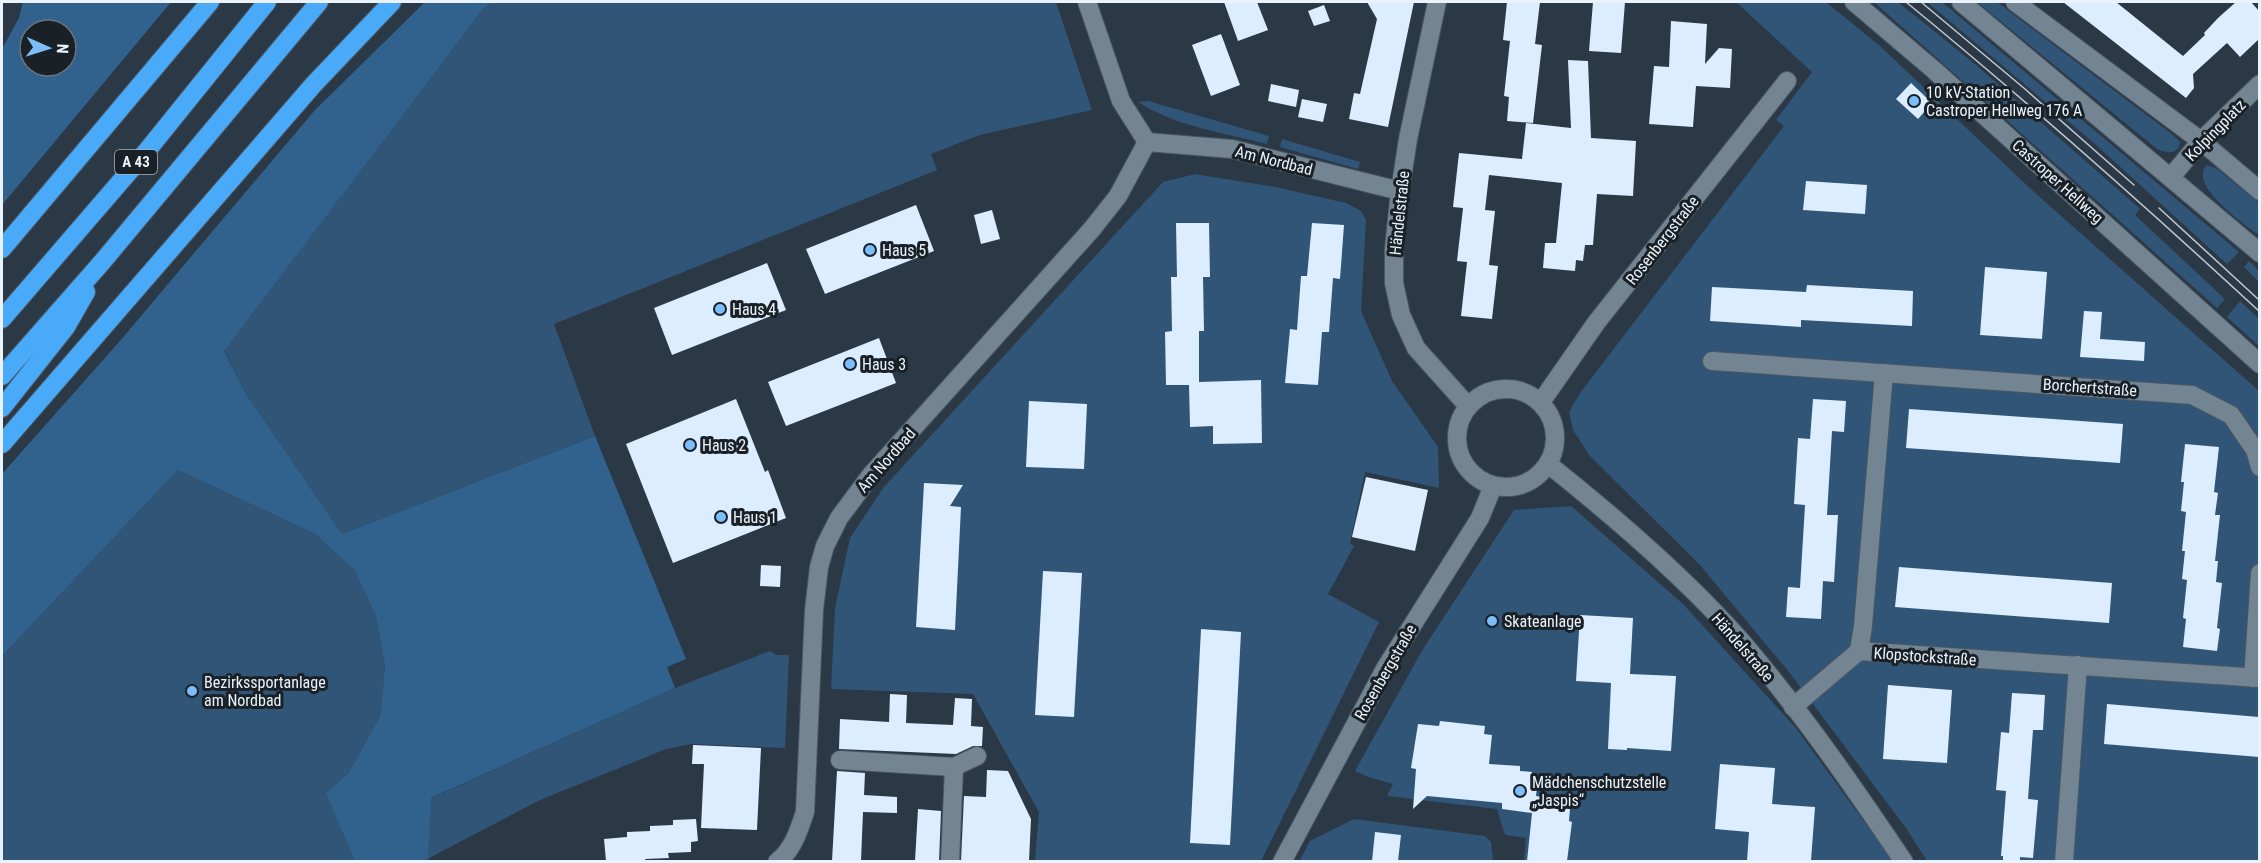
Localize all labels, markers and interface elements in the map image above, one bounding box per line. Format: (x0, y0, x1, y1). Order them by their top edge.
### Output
north arrow (18, 18, 78, 78)
text: N (53, 43, 72, 54)
place label: 10 kV-Station Castroper Hellweg 176 A (1926, 83, 2082, 120)
marker: 10 kV-Station Castroper Hellweg 176 A (1907, 94, 1921, 108)
street label: Kolpingplatz (2181, 96, 2249, 165)
street label: Castroper Hellweg (2008, 135, 2107, 227)
street label: Am Nordbad (1233, 142, 1315, 179)
road number: A 43 (115, 150, 157, 174)
street label: Händelstraße (1386, 170, 1413, 256)
street label: Rosenbergstraße (1622, 192, 1703, 288)
place label: Haus 5 (882, 241, 926, 260)
marker: Haus 5 (863, 243, 877, 257)
place label: Haus 4 (732, 300, 776, 319)
marker: Haus 4 (713, 302, 727, 316)
place label: Haus 3 (862, 355, 906, 374)
marker: Haus 3 (843, 357, 857, 371)
street label: Borchertstraße (2042, 375, 2138, 400)
street label: Am Nordbad (853, 424, 919, 496)
place label: Haus 2 (702, 436, 746, 455)
marker: Haus 2 (683, 438, 697, 452)
place label: Haus 1 (733, 508, 777, 527)
marker: Haus 1 (714, 510, 728, 524)
street label: Händelstraße (1708, 609, 1778, 685)
place label: Skateanlage (1504, 612, 1582, 631)
marker: Skateanlage (1485, 614, 1499, 628)
street label: Rosenbergstraße (1350, 621, 1420, 723)
street label: Klopstockstraße (1873, 643, 1977, 670)
place label: Bezirkssportanlage am Nordbad (204, 673, 326, 710)
marker: Bezirkssportanlage am Nordbad (185, 684, 199, 698)
place label: Mädchenschutzstelle „Jaspis“ (1532, 773, 1666, 810)
marker: Mädchenschutzstelle „Jaspis“ (1513, 784, 1527, 798)

